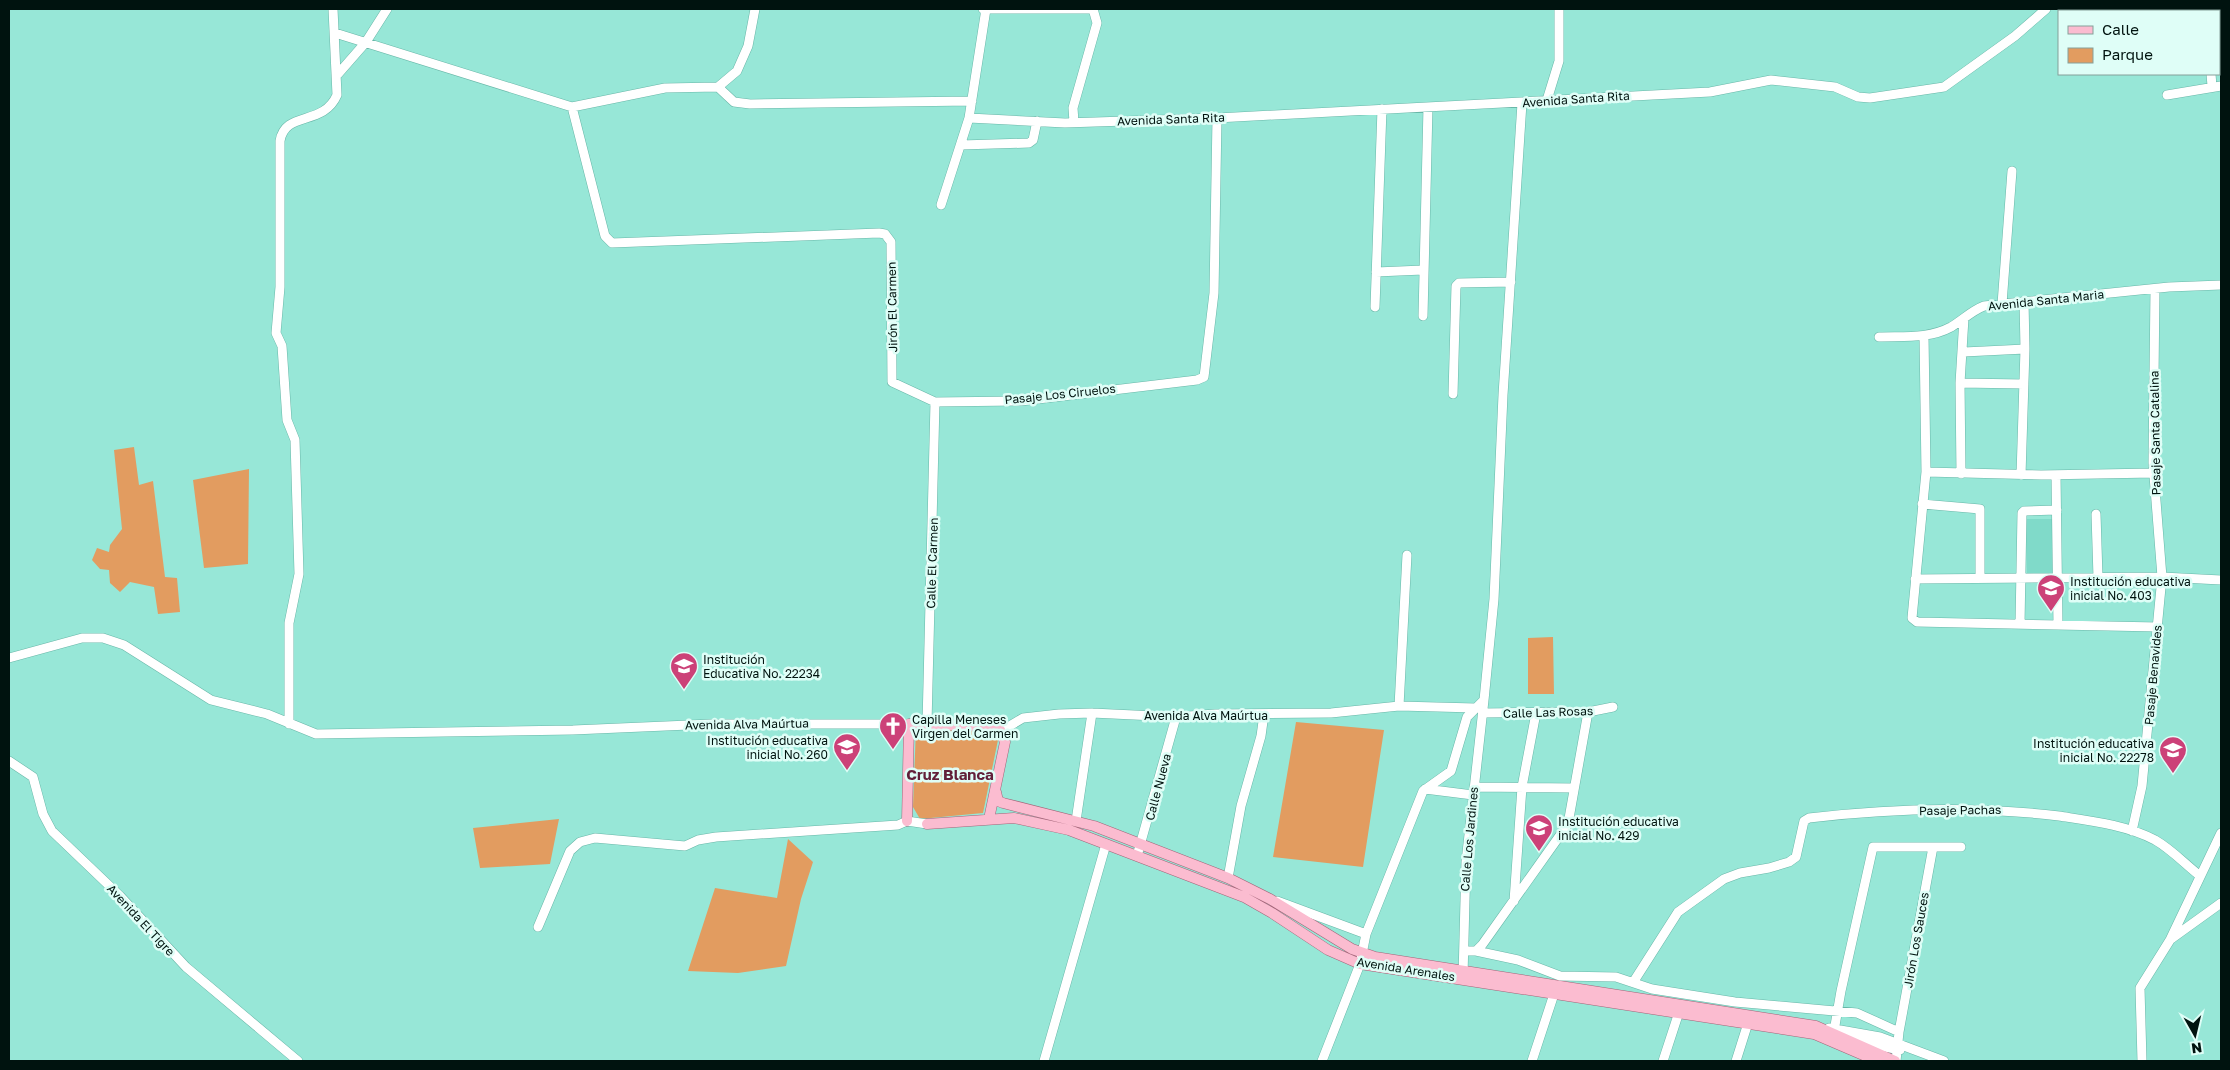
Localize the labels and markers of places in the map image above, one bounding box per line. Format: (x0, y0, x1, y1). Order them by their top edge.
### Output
school or university icon: Institución educativa inicial No. 403 (2036, 573, 2066, 612)
place label: Institución educativa inicial No. 403 (2070, 574, 2191, 603)
school or university icon: Institución Educativa No. 22234 (669, 651, 699, 690)
place label: Institución Educativa No. 22234 (703, 652, 820, 681)
church icon: Capilla Meneses Virgen del Carmen (878, 711, 908, 750)
place label: Capilla Meneses Virgen del Carmen (912, 712, 1018, 741)
school or university icon: Institución educativa inicial No. 260 (832, 732, 862, 771)
place label: Institución educativa inicial No. 260 (707, 733, 828, 762)
school or university icon: Institución educativa inicial No. 22278 (2158, 735, 2188, 774)
place label: Institución educativa inicial No. 22278 (2033, 736, 2154, 765)
school or university icon: Institución educativa inicial No. 429 (1524, 813, 1554, 852)
place label: Institución educativa inicial No. 429 (1558, 814, 1679, 843)

